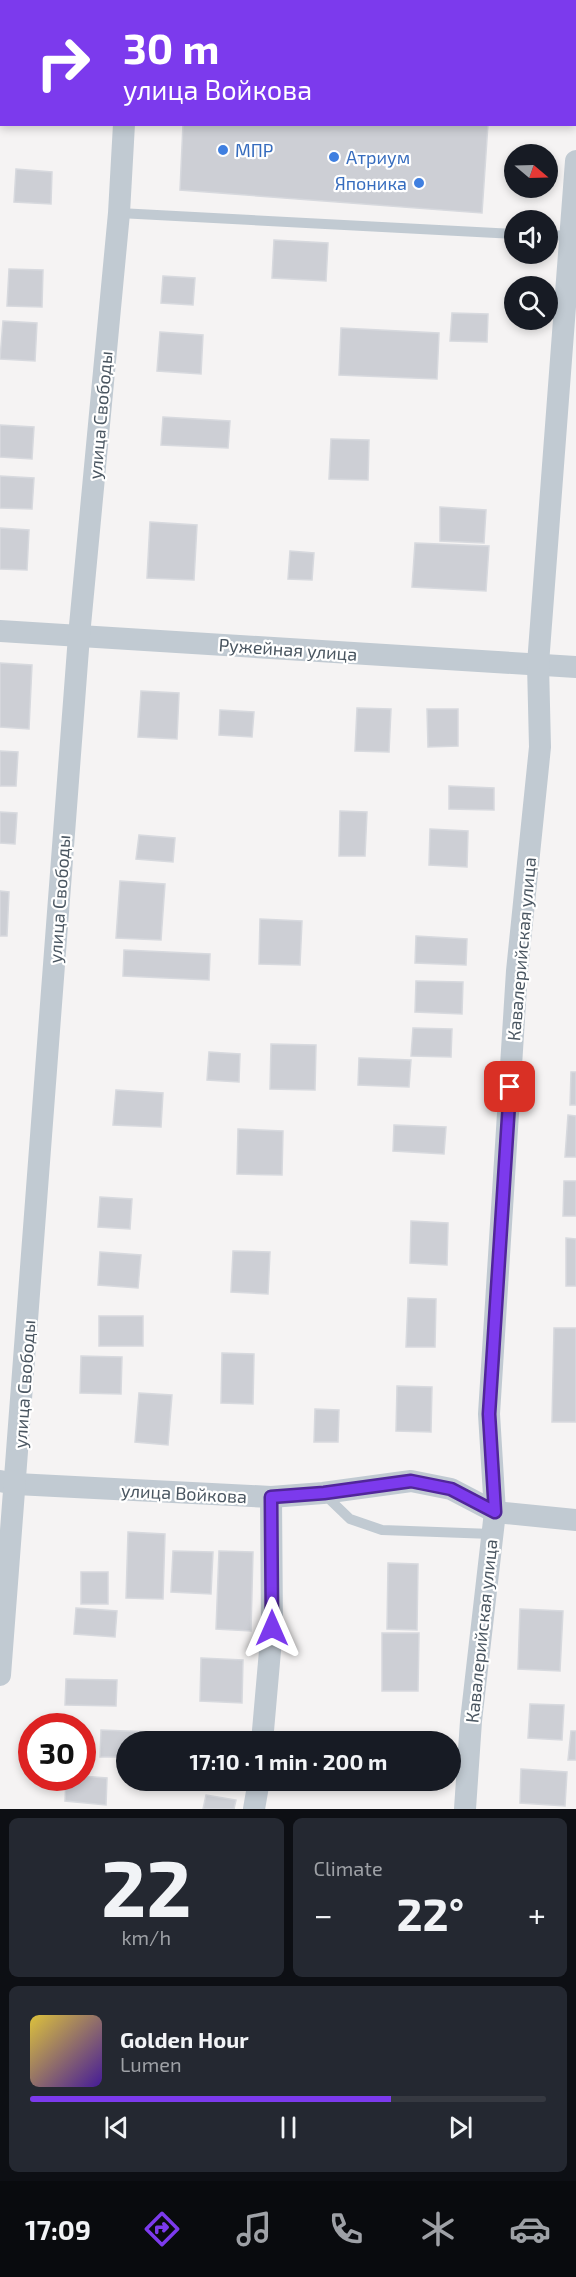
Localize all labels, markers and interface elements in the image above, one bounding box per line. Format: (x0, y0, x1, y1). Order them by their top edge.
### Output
text: 30 m (123, 22, 219, 72)
icon: right (24, 24, 102, 102)
text: улица Войкова (123, 73, 312, 105)
place label: МПР (235, 139, 273, 161)
marker: МПР (216, 143, 230, 157)
north arrow (504, 144, 558, 198)
map controls (504, 144, 558, 330)
place label: Атриум (346, 146, 410, 168)
marker: Атриум (327, 150, 341, 164)
place label: Японика (335, 172, 407, 194)
marker: Японика (412, 176, 426, 190)
button: sound (504, 210, 558, 264)
button: search (504, 276, 558, 330)
street label: улица Свободы (83, 350, 117, 480)
street label: Ружейная улица (218, 633, 358, 665)
street label: улица Свободы (44, 834, 74, 964)
street label: Кавалерийская улица (502, 856, 540, 1042)
pin (484, 1061, 535, 1112)
icon: arrive (493, 1070, 526, 1103)
street label: улица Свободы (9, 1319, 39, 1449)
street label: улица Войкова (120, 1479, 248, 1507)
street label: Кавалерийская улица (460, 1538, 502, 1724)
position arrow (240, 1596, 304, 1660)
speed limit sign: 30 (18, 1713, 96, 1791)
text: 17:10 · 1 min · 200 m (190, 1748, 387, 1774)
text: 22 (101, 1839, 192, 1933)
text: Climate (314, 1856, 383, 1880)
text: 22° (396, 1886, 464, 1940)
text: − (314, 1894, 333, 1934)
text: + (528, 1894, 546, 1934)
text: km/h (121, 1925, 171, 1949)
text: Golden Hour (120, 2026, 249, 2052)
text: Lumen (120, 2052, 182, 2076)
icon: previous (100, 2111, 133, 2144)
icon: pause (272, 2111, 305, 2144)
icon: next (444, 2111, 477, 2144)
icon: directions (141, 2208, 183, 2250)
icon: music (233, 2208, 275, 2250)
icon: phone (325, 2208, 367, 2250)
icon: climate (417, 2208, 459, 2250)
icon: car (509, 2208, 551, 2250)
text: 17:09 (25, 2213, 91, 2245)

